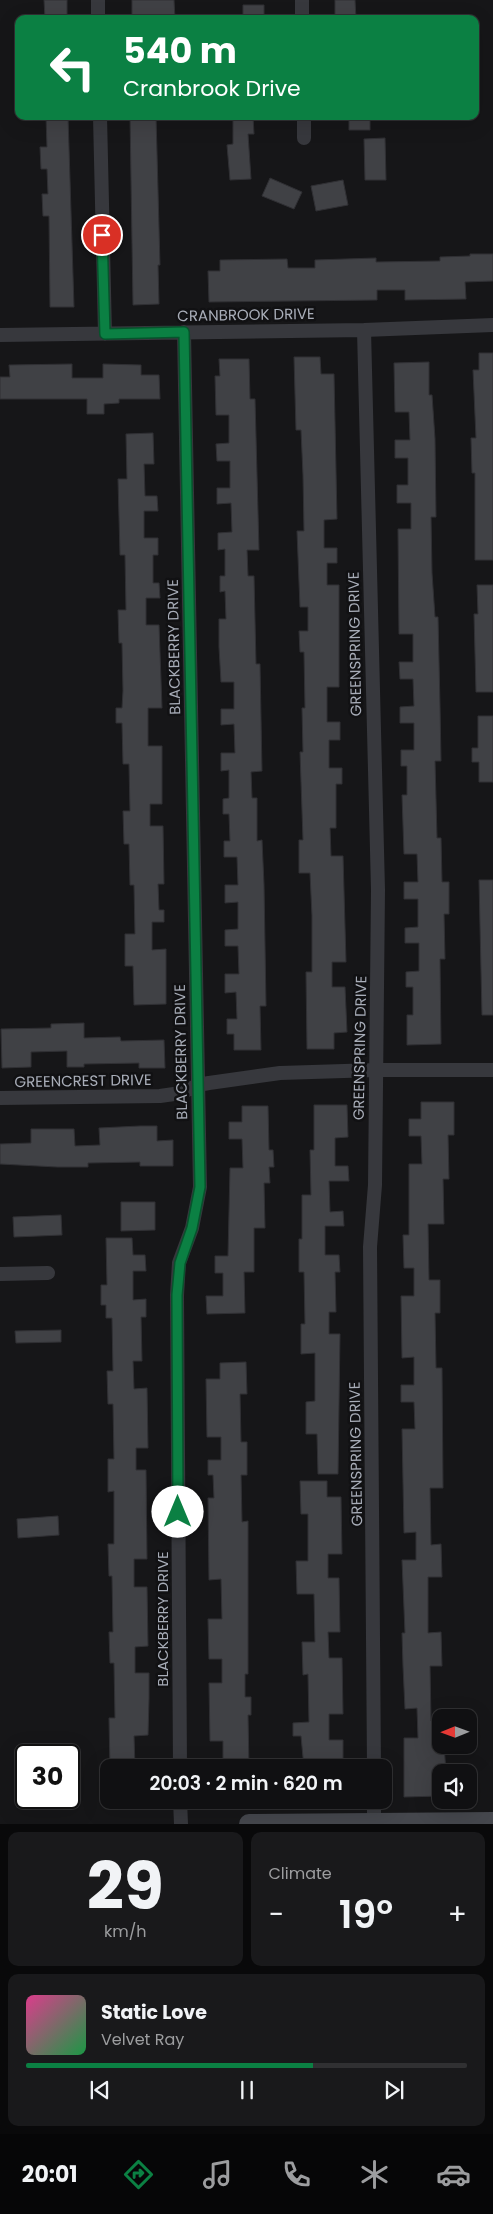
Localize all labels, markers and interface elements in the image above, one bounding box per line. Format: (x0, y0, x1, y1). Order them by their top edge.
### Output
text: 540 m (123, 26, 237, 75)
icon: left (40, 35, 105, 100)
text: Cranbrook Drive (123, 73, 301, 104)
pin (81, 214, 123, 256)
icon: arrive (88, 221, 116, 249)
street label: CRANBROOK DRIVE (177, 303, 315, 326)
street label: GREENSPRING DRIVE (343, 572, 366, 716)
street label: BLACKBERRY DRIVE (162, 579, 185, 715)
street label: GREENSPRING DRIVE (348, 976, 371, 1120)
street label: BLACKBERRY DRIVE (169, 984, 192, 1120)
street label: GREENCREST DRIVE (14, 1069, 152, 1092)
street label: GREENSPRING DRIVE (344, 1382, 367, 1526)
position arrow (151, 1485, 203, 1537)
street label: BLACKBERRY DRIVE (152, 1551, 173, 1687)
north arrow (432, 1709, 478, 1754)
map controls (432, 1709, 477, 1809)
speed limit sign: 30 (15, 1744, 80, 1809)
button: sound (432, 1764, 477, 1809)
text: 20:03 · 2 min · 620 m (149, 1770, 343, 1797)
text: 29 (87, 1841, 164, 1932)
text: Climate (269, 1862, 332, 1885)
text: 19° (339, 1888, 393, 1941)
text: − (269, 1895, 284, 1934)
text: + (448, 1895, 467, 1934)
text: km/h (104, 1920, 147, 1943)
text: Static Love (101, 1999, 207, 2026)
text: Velvet Ray (101, 2028, 184, 2051)
icon: previous (86, 2076, 114, 2104)
icon: pause (233, 2076, 261, 2104)
icon: next (380, 2076, 408, 2104)
icon: directions (121, 2157, 156, 2192)
icon: music (200, 2157, 235, 2192)
icon: phone (279, 2157, 314, 2192)
icon: climate (357, 2157, 392, 2192)
icon: car (436, 2157, 471, 2192)
text: 20:01 (22, 2159, 78, 2190)

